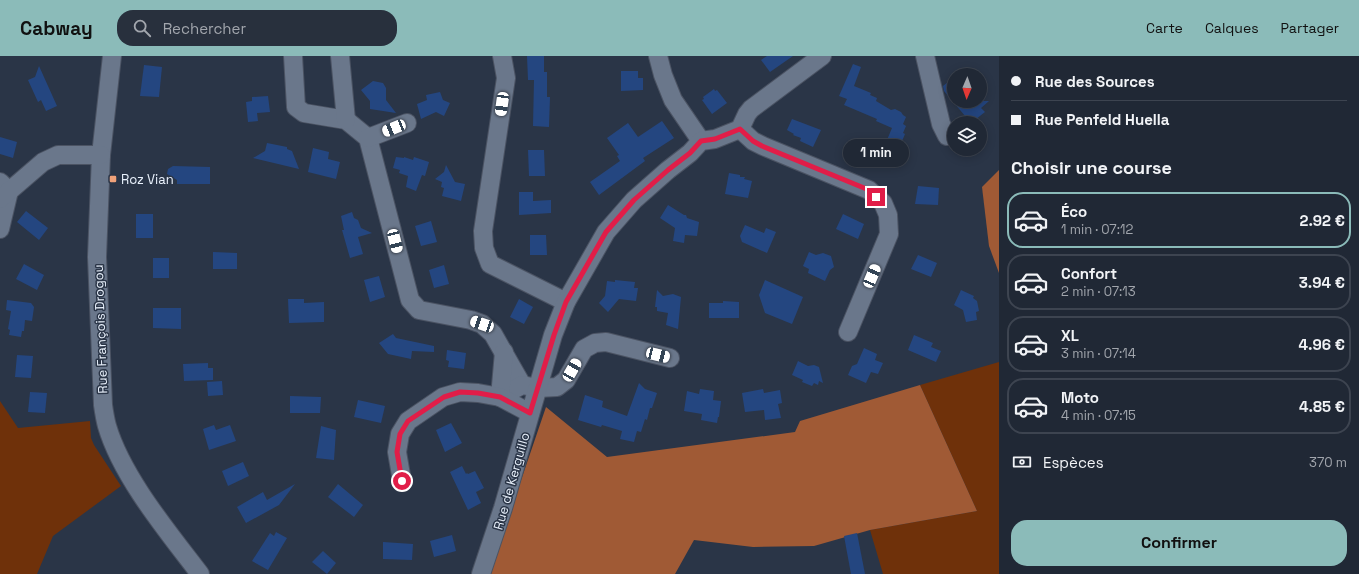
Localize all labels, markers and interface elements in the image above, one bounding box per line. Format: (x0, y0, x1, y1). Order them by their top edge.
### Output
search box (117, 10, 397, 46)
text: Cabway (20, 16, 93, 41)
icon: search (131, 17, 153, 39)
text: Rechercher (163, 19, 246, 38)
text: Carte (1146, 19, 1183, 37)
text: Calques (1205, 19, 1259, 37)
text: Partager (1281, 19, 1339, 37)
north arrow (947, 68, 987, 108)
map controls (947, 68, 987, 156)
text: Rue des Sources (1035, 72, 1155, 91)
car (494, 91, 510, 117)
text: Rue Penfeld Huella (1035, 110, 1169, 129)
button: layers (947, 116, 987, 156)
car (381, 118, 407, 138)
callout: 1 min (843, 139, 909, 167)
text: 1 min (860, 144, 892, 161)
text: Choisir une course (1011, 156, 1172, 179)
place label: Roz Vian (121, 171, 174, 188)
marker: Roz Vian (108, 174, 118, 184)
route end (867, 188, 885, 206)
icon: car (1013, 202, 1049, 238)
text: Éco (1061, 202, 1087, 221)
text: 2.92 € (1299, 211, 1345, 230)
text: 1 min · 07:12 (1061, 221, 1133, 238)
car (386, 228, 404, 254)
car (862, 263, 882, 289)
street label: Rue François Drogou (90, 264, 111, 394)
icon: car (1013, 264, 1049, 300)
text: Confort (1061, 264, 1117, 283)
text: 3.94 € (1299, 273, 1345, 292)
text: 2 min · 07:13 (1061, 283, 1136, 300)
car (469, 314, 495, 334)
icon: car (1013, 326, 1049, 362)
text: XL (1061, 326, 1079, 345)
text: 4.96 € (1298, 335, 1345, 354)
text: 3 min · 07:14 (1061, 345, 1136, 362)
car (645, 346, 671, 364)
car (561, 357, 583, 383)
icon: car (1013, 388, 1049, 424)
text: Moto (1061, 388, 1099, 407)
text: 4.85 € (1299, 397, 1345, 416)
text: 4 min · 07:15 (1061, 407, 1136, 424)
street label: Rue de Kerguillo (489, 430, 534, 532)
icon: cash (1011, 451, 1033, 473)
text: Espèces (1043, 453, 1104, 472)
text: 370 m (1309, 454, 1347, 471)
route start (393, 472, 411, 490)
button: Confirmer (1011, 520, 1347, 566)

